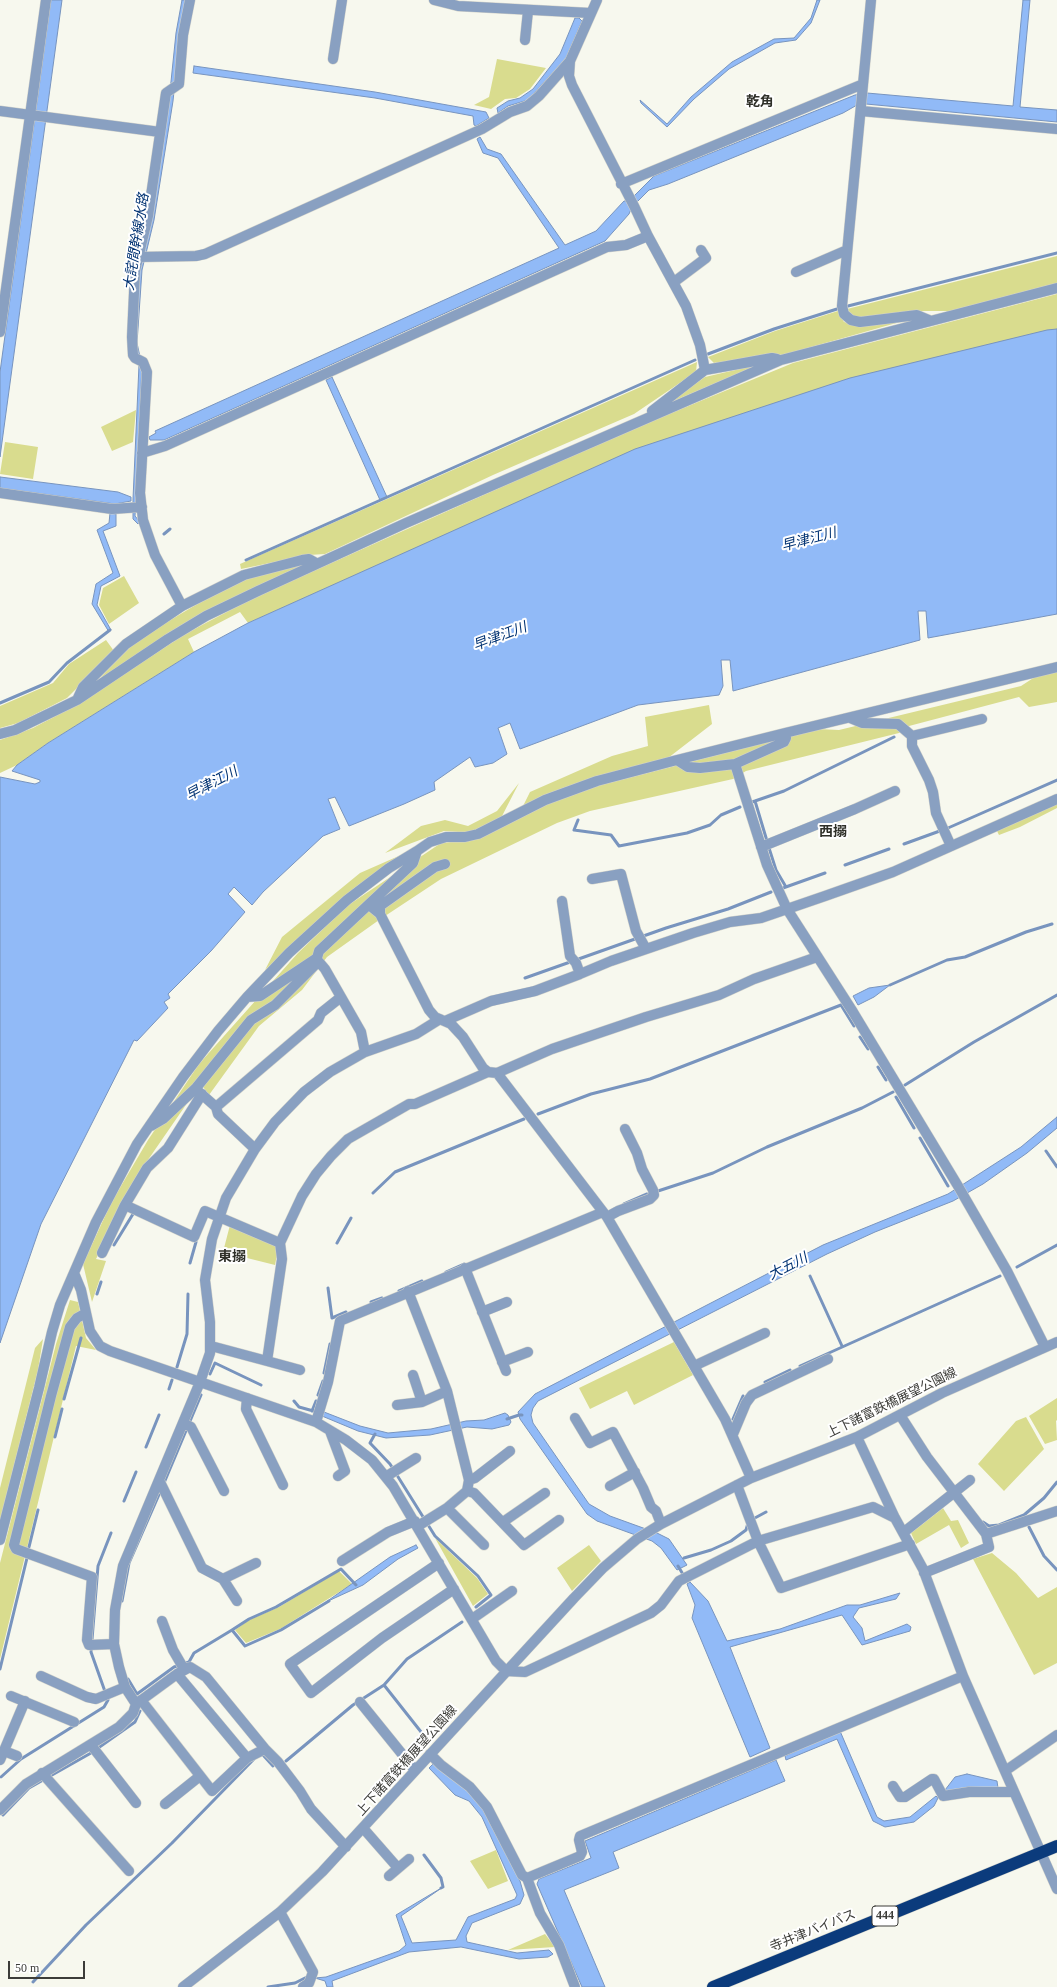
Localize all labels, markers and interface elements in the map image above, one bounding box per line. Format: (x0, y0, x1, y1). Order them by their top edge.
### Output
district label: 乾角 (746, 94, 774, 110)
water label: 大詫間幹線水路 (121, 192, 153, 292)
water label: 早津江川 (780, 525, 838, 555)
water label: 早津江川 (471, 619, 529, 655)
water label: 早津江川 (183, 763, 241, 805)
district label: 西搦 (819, 824, 847, 840)
district label: 東搦 (218, 1249, 246, 1265)
water label: 大五川 (765, 1250, 811, 1284)
street label: 上下諸富鉄橋展望公園線 (824, 1365, 960, 1441)
street label: 上下諸富鉄橋展望公園線 (353, 1703, 461, 1819)
road number: 444 (872, 1906, 898, 1926)
street label: 寺井津バイパス (768, 1907, 858, 1955)
scale bar (10, 1953, 87, 1979)
text: 50 m (15, 1961, 39, 1975)

